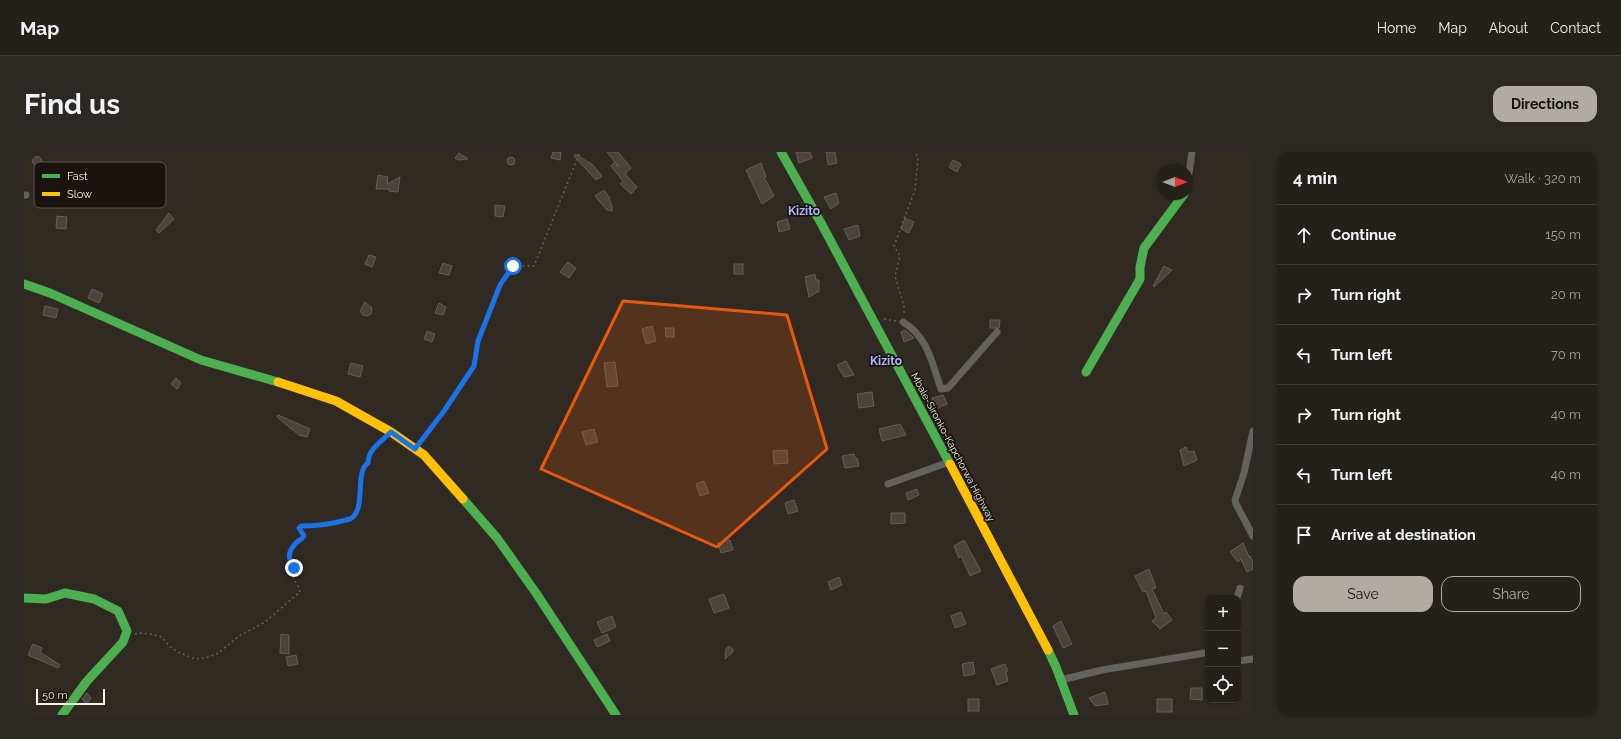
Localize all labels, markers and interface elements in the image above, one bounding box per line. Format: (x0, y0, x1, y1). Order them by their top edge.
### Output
text: Map (20, 17, 59, 39)
text: Home (1377, 20, 1416, 36)
text: Map (1438, 20, 1467, 36)
text: About (1489, 20, 1528, 36)
text: Contact (1550, 20, 1601, 36)
button: Directions (1493, 86, 1597, 122)
text: Find us (24, 88, 120, 121)
legend (34, 162, 166, 208)
north arrow (1157, 164, 1193, 200)
text: 4 min (1293, 168, 1337, 188)
text: Fast (67, 170, 88, 183)
text: Walk · 320 m (1505, 171, 1581, 186)
text: Slow (67, 188, 92, 201)
district label: Kizito (788, 204, 820, 218)
icon: ahead (1293, 224, 1315, 246)
text: Continue (1331, 226, 1396, 244)
text: 150 m (1545, 227, 1581, 242)
route start (504, 257, 522, 275)
icon: right (1293, 284, 1315, 306)
text: Turn right (1331, 286, 1401, 304)
text: 20 m (1551, 287, 1581, 302)
icon: left (1293, 344, 1315, 366)
text: Turn left (1331, 346, 1392, 364)
text: 70 m (1551, 347, 1581, 362)
district label: Kizito (870, 354, 902, 368)
street label: Mbale-Sironko-Kapchorwa Highway (909, 371, 997, 524)
icon: right (1293, 404, 1315, 426)
text: Turn right (1331, 406, 1401, 424)
text: 40 m (1551, 407, 1581, 422)
icon: left (1293, 464, 1315, 486)
text: Turn left (1331, 466, 1392, 484)
text: 40 m (1551, 467, 1581, 482)
icon: arrive (1293, 524, 1315, 546)
text: Arrive at destination (1331, 526, 1476, 544)
route end (285, 559, 303, 577)
button: Save (1293, 576, 1433, 612)
button: Share (1441, 576, 1581, 612)
map controls (1205, 595, 1241, 703)
button: + (1205, 595, 1241, 631)
button: − (1205, 631, 1241, 667)
button: locate (1205, 667, 1241, 703)
scale bar (36, 687, 105, 706)
text: 50 m (42, 689, 68, 702)

